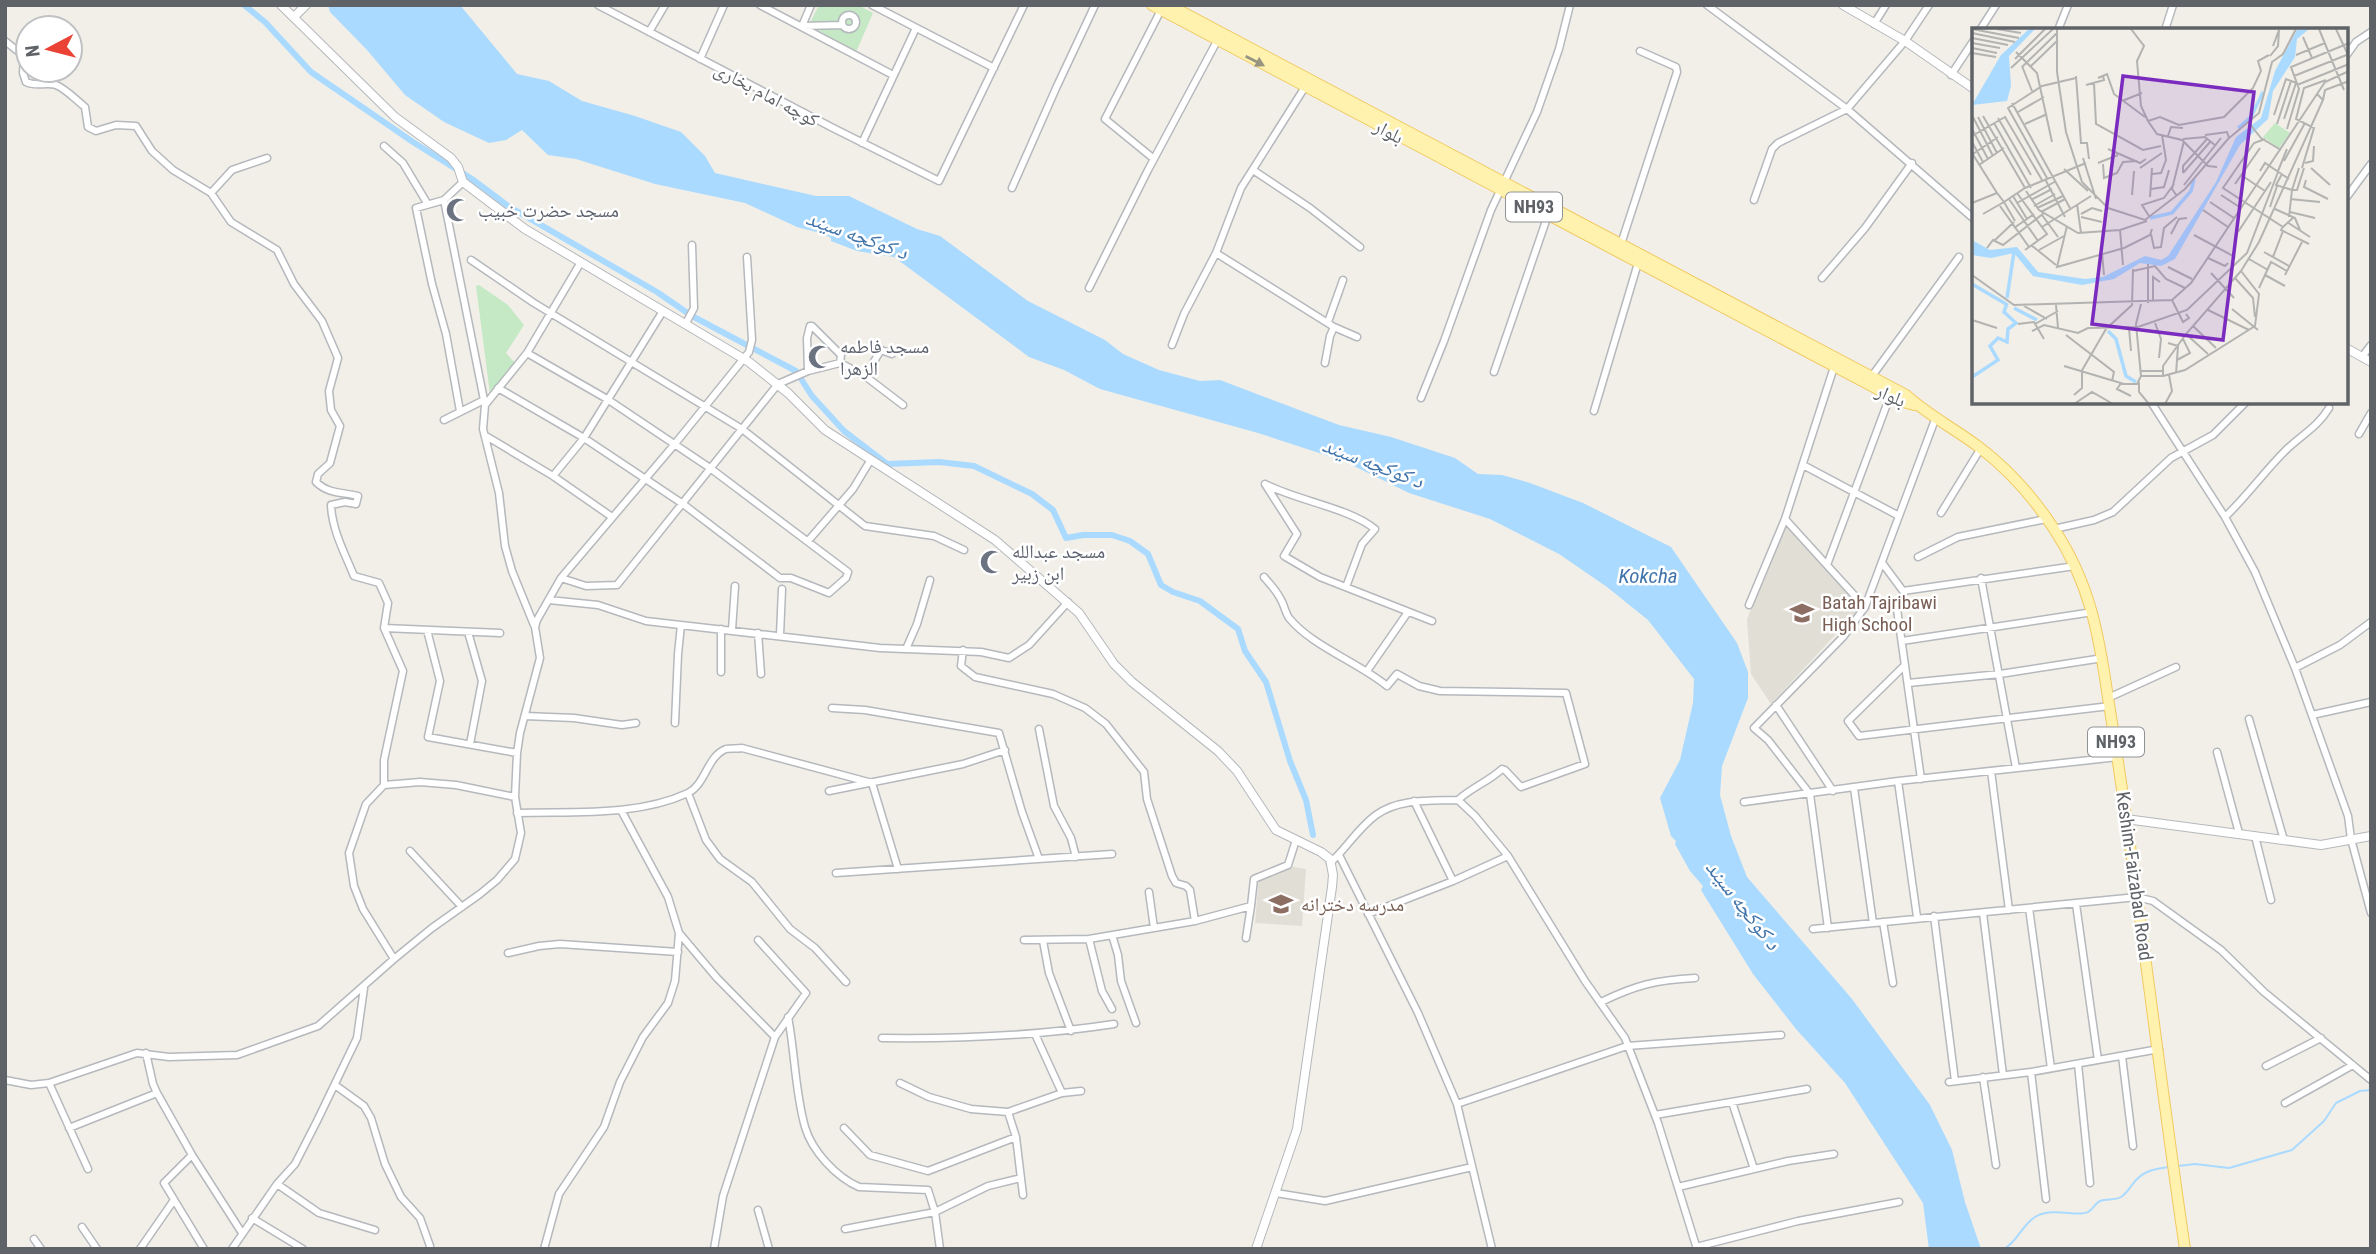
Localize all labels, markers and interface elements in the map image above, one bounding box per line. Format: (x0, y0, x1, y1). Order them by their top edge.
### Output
north arrow (14, 14, 84, 84)
inset map (1972, 28, 2348, 404)
text: N (20, 44, 45, 58)
one-way arrow (1245, 56, 1265, 67)
street label: کوچه امام بخاری (710, 57, 823, 133)
street label: بلوار (1369, 114, 1408, 149)
road number: NH93 (1506, 192, 1562, 222)
mosque icon: مسجد حضرت خبیب (444, 196, 472, 224)
place label: مسجد حضرت خبیب (478, 199, 619, 222)
water label: د کوکچه سیند (803, 206, 911, 265)
place label: مسجد فاطمه الزهرا (840, 335, 929, 380)
mosque icon: مسجد فاطمه الزهرا (806, 343, 834, 371)
street label: بلوار (1871, 378, 1909, 412)
water label: د کوکچه سیند (1319, 433, 1427, 493)
place label: مسجد عبدالله ابن زبیر (1011, 540, 1105, 585)
mosque icon: مسجد عبدالله ابن زبیر (978, 548, 1006, 576)
water label: Kokcha (1618, 564, 1678, 588)
place label: Batah Tajribawi High School (1822, 591, 1937, 636)
school or university icon: Batah Tajribawi High School (1788, 599, 1816, 627)
road number: NH93 (2088, 728, 2144, 756)
street label: Keshim-Faizabad Road (2111, 790, 2158, 962)
water label: د کوکچه سیند (1701, 856, 1785, 955)
school or university icon: مدرسه دخترانه (1267, 890, 1295, 918)
place label: مدرسه دخترانه (1301, 893, 1404, 916)

